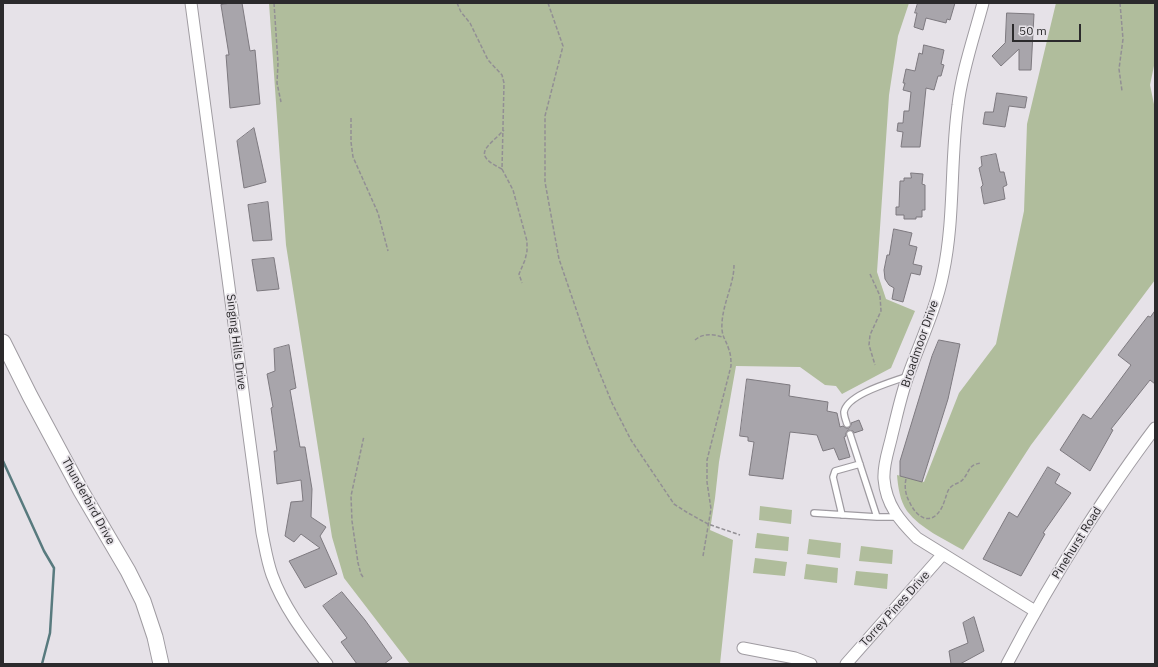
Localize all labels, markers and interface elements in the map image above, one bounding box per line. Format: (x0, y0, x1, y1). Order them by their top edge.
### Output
scale bar (1014, 16, 1083, 42)
text: 50 m (1019, 23, 1047, 38)
street label: Singing Hills Drive (223, 293, 249, 391)
street label: Broadmoor Drive (898, 299, 942, 389)
street label: Thunderbird Drive (58, 455, 118, 547)
street label: Pinehurst Road (1049, 504, 1105, 582)
street label: Torrey Pines Drive (857, 568, 933, 650)

